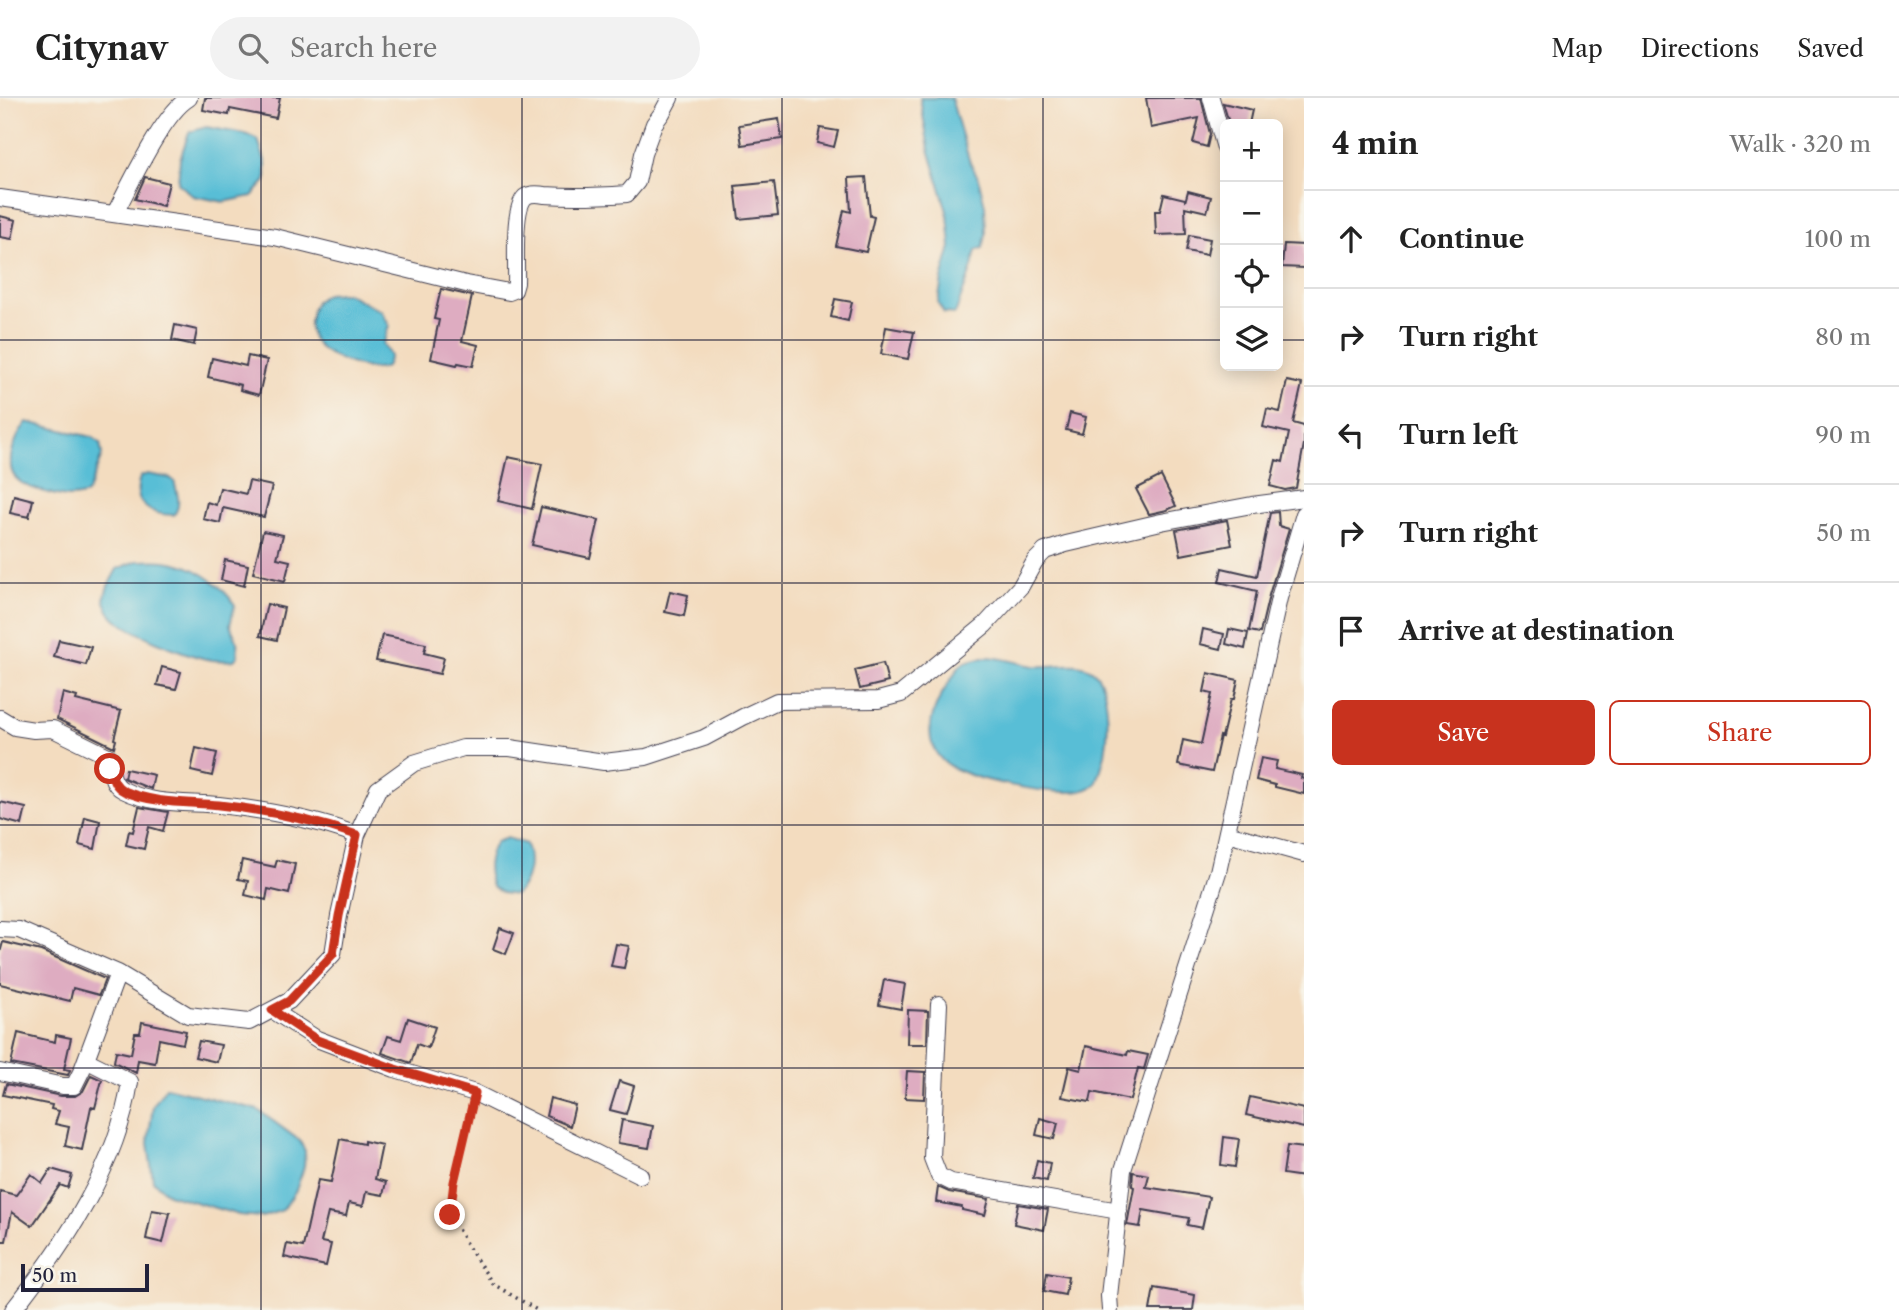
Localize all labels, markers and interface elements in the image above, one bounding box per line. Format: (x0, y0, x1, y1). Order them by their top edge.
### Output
search box (210, 17, 700, 80)
text: Citynav (35, 28, 168, 69)
icon: search (234, 29, 272, 67)
text: Search here (290, 32, 437, 64)
text: Map (1551, 34, 1603, 63)
text: Directions (1641, 34, 1759, 63)
text: Saved (1797, 34, 1864, 63)
map controls (1220, 119, 1283, 371)
button: + (1220, 119, 1283, 182)
text: 4 min (1332, 125, 1418, 162)
text: Walk · 320 m (1729, 130, 1871, 158)
button: − (1220, 182, 1283, 245)
icon: ahead (1332, 220, 1370, 258)
text: Continue (1399, 223, 1524, 255)
text: 100 m (1805, 225, 1871, 253)
button: locate (1220, 245, 1283, 308)
button: layers (1220, 308, 1283, 371)
icon: right (1332, 318, 1370, 356)
text: Turn right (1399, 321, 1538, 353)
text: 80 m (1815, 323, 1871, 351)
icon: left (1332, 416, 1370, 454)
text: Turn left (1399, 419, 1518, 451)
text: 90 m (1815, 421, 1871, 449)
icon: right (1332, 514, 1370, 552)
text: Turn right (1399, 517, 1538, 549)
text: 50 m (1816, 519, 1871, 547)
icon: arrive (1332, 612, 1370, 650)
text: Arrive at destination (1399, 615, 1674, 647)
button: Save (1332, 700, 1595, 765)
button: Share (1609, 700, 1871, 765)
route start (94, 753, 125, 784)
route end (434, 1199, 465, 1230)
scale bar (21, 1261, 149, 1293)
text: 50 m (32, 1264, 77, 1287)

